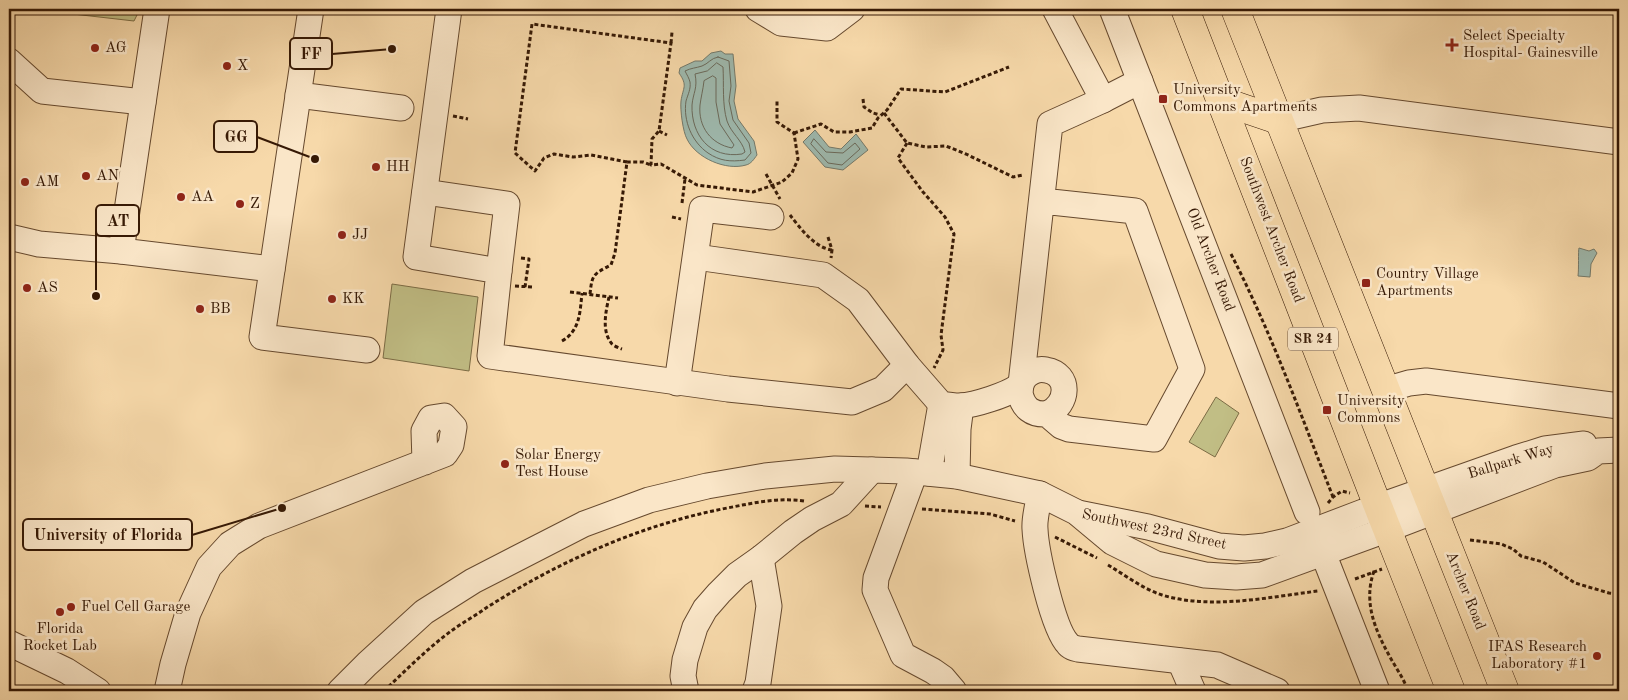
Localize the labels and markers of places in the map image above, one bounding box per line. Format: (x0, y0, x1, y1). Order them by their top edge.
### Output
place label: Select Specialty Hospital- Gainesville (1463, 29, 1598, 61)
callout: FF (290, 38, 332, 69)
marker: Select Specialty Hospital- Gainesville (1445, 38, 1459, 52)
place label: AG (105, 41, 127, 56)
marker: AG (89, 42, 101, 54)
place label: X (237, 59, 248, 74)
marker: X (221, 60, 233, 72)
place label: University Commons Apartments (1173, 83, 1317, 115)
marker: University Commons Apartments (1157, 93, 1169, 105)
callout: GG (214, 121, 257, 152)
place label: HH (386, 160, 410, 175)
marker: HH (370, 161, 382, 173)
place label: AN (96, 169, 119, 184)
marker: AN (80, 170, 92, 182)
place label: AM (35, 175, 59, 190)
marker: AM (19, 176, 31, 188)
place label: AA (191, 190, 214, 205)
marker: AA (175, 191, 187, 203)
place label: Z (250, 197, 260, 212)
marker: Z (234, 198, 246, 210)
callout: AT (96, 205, 139, 236)
place label: JJ (352, 228, 368, 243)
marker: JJ (336, 229, 348, 241)
place label: Country Village Apartments (1376, 267, 1479, 299)
marker: Country Village Apartments (1360, 277, 1372, 289)
place label: AS (37, 281, 58, 296)
marker: AS (21, 282, 33, 294)
place label: KK (342, 292, 365, 307)
marker: KK (326, 293, 338, 305)
place label: BB (210, 302, 231, 317)
marker: BB (194, 303, 206, 315)
place label: University Commons (1337, 394, 1405, 426)
marker: University Commons (1321, 404, 1333, 416)
place label: Solar Energy Test House (515, 448, 601, 480)
marker: Solar Energy Test House (499, 458, 511, 470)
callout: University of Florida (23, 519, 192, 550)
place label: Fuel Cell Garage (81, 600, 190, 615)
marker: Fuel Cell Garage (65, 601, 77, 613)
marker: Florida Rocket Lab (54, 606, 66, 618)
place label: Florida Rocket Lab (23, 622, 97, 654)
place label: IFAS Research Laboratory #1 (1488, 640, 1587, 672)
marker: IFAS Research Laboratory #1 (1591, 650, 1603, 662)

